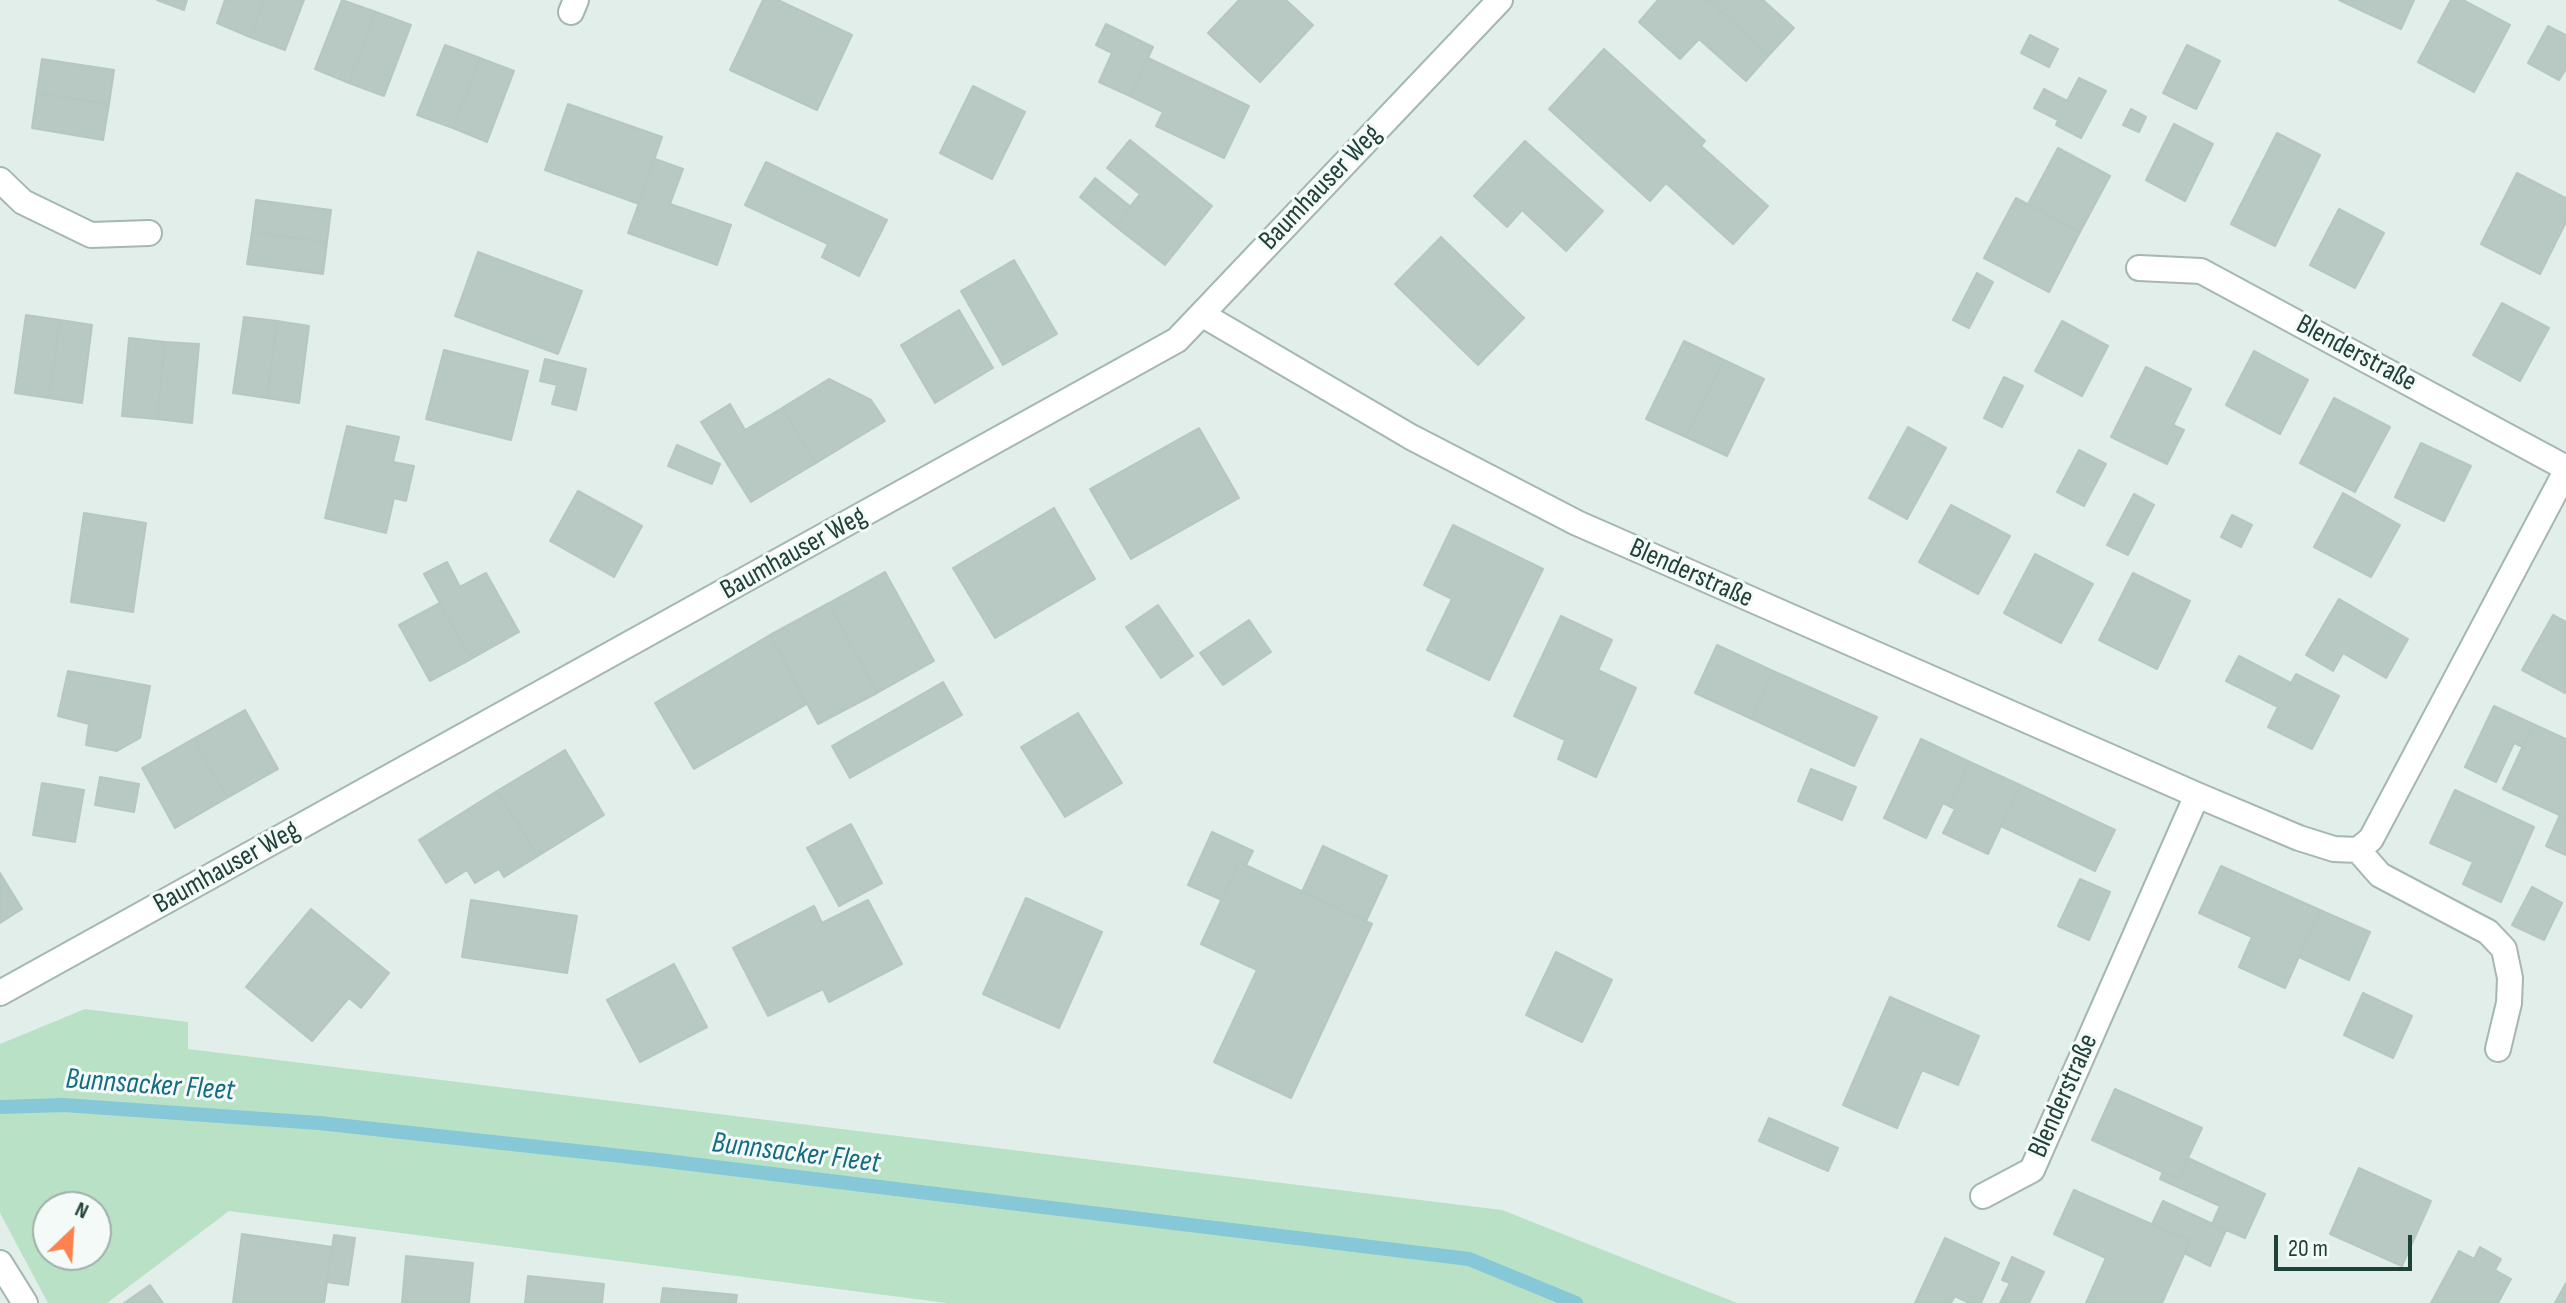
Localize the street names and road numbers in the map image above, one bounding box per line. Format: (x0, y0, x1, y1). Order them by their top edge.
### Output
street label: Baumhauser Weg (1253, 118, 1389, 258)
street label: Blenderstraße (2290, 308, 2422, 400)
street label: Baumhauser Weg (715, 500, 873, 608)
street label: Blenderstraße (1624, 532, 1758, 616)
street label: Baumhauser Weg (148, 814, 306, 922)
street label: Blenderstraße (2022, 1029, 2106, 1163)

